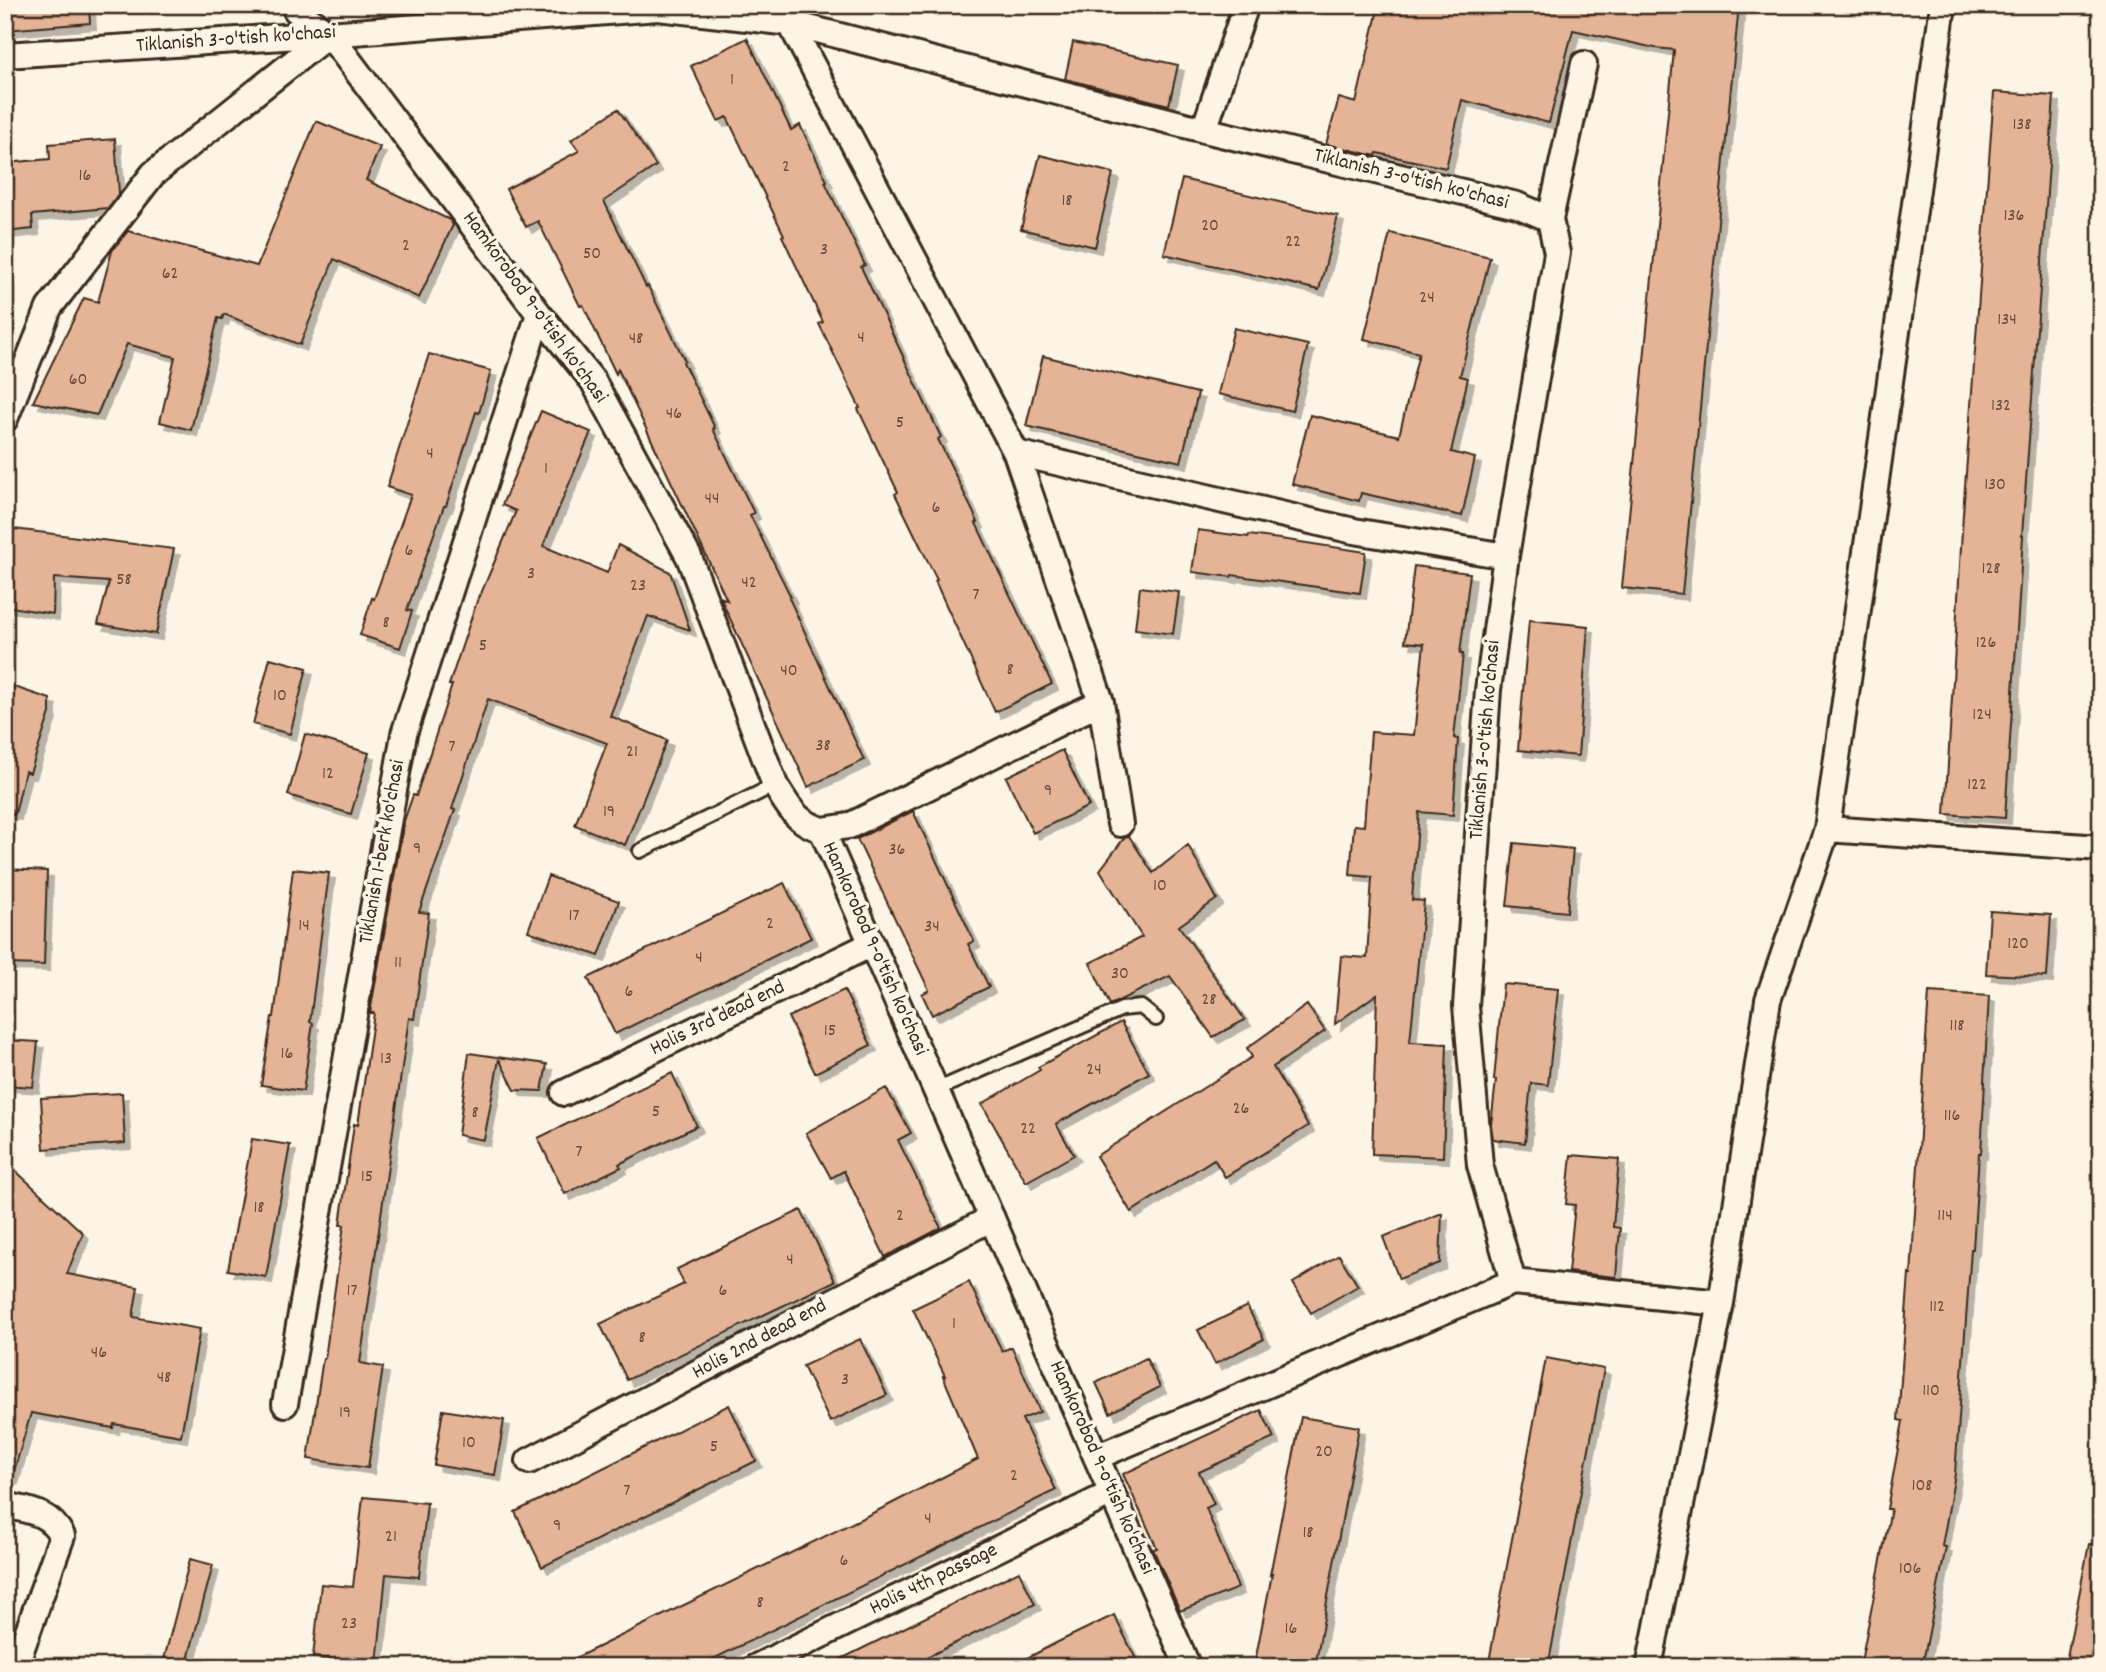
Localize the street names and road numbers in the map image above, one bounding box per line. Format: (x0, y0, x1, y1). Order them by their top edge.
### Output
street label: Tiklanish 3-o'tish ko'chasi (135, 18, 337, 62)
street label: Tiklanish 3-o'tish ko'chasi (1310, 141, 1512, 219)
street label: Hamkorobod 9-o'tish ko'chasi (454, 206, 614, 410)
street label: Tiklanish 3-o'tish ko'chasi (1462, 639, 1510, 841)
street label: Tiklanish 1-berk ko'chasi (352, 757, 414, 946)
street label: Hamkorobod 9-o'tish ko'chasi (813, 837, 935, 1061)
street label: Holis 3rd dead end (645, 973, 791, 1065)
street label: Holis 2nd dead end (687, 1292, 833, 1388)
street label: Hamkorobod 9-o'tish ko'chasi (1040, 1356, 1162, 1580)
street label: Holis 4th passage (865, 1536, 1003, 1624)

